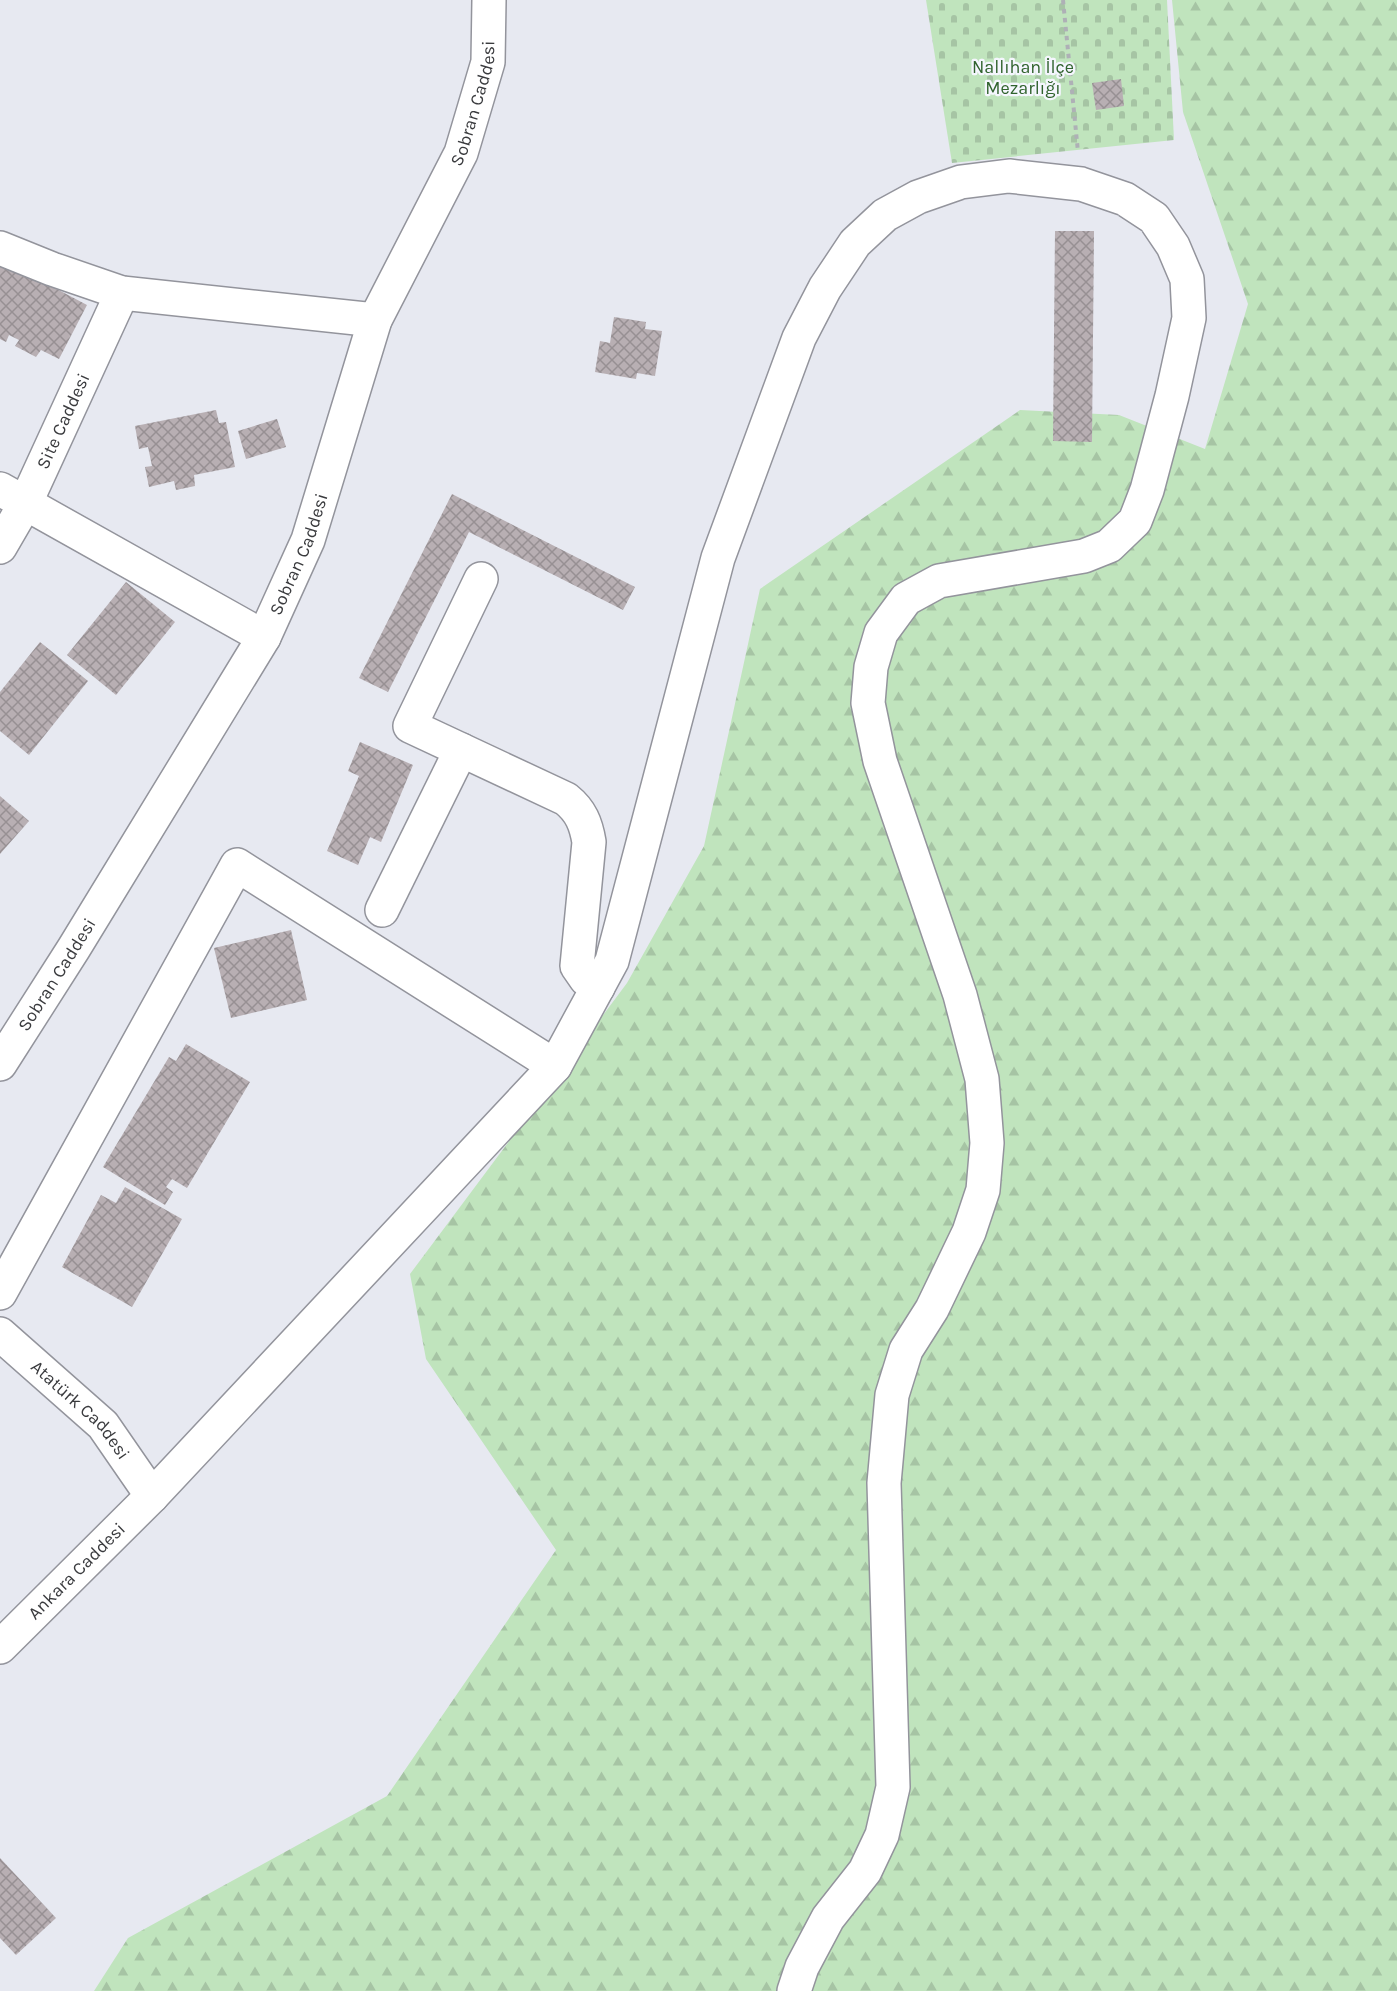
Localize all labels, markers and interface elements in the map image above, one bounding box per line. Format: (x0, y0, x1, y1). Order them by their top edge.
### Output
street label: Sobran Caddesi (445, 40, 499, 170)
park label: Nallıhan İlçe Mezarlığı (972, 56, 1074, 99)
street label: Site Caddesi (32, 370, 95, 472)
street label: Sobran Caddesi (264, 491, 333, 619)
street label: Sobran Caddesi (13, 914, 101, 1035)
street label: Atatürk Caddesi (26, 1356, 135, 1464)
street label: Ankara Caddesi (23, 1518, 130, 1624)

